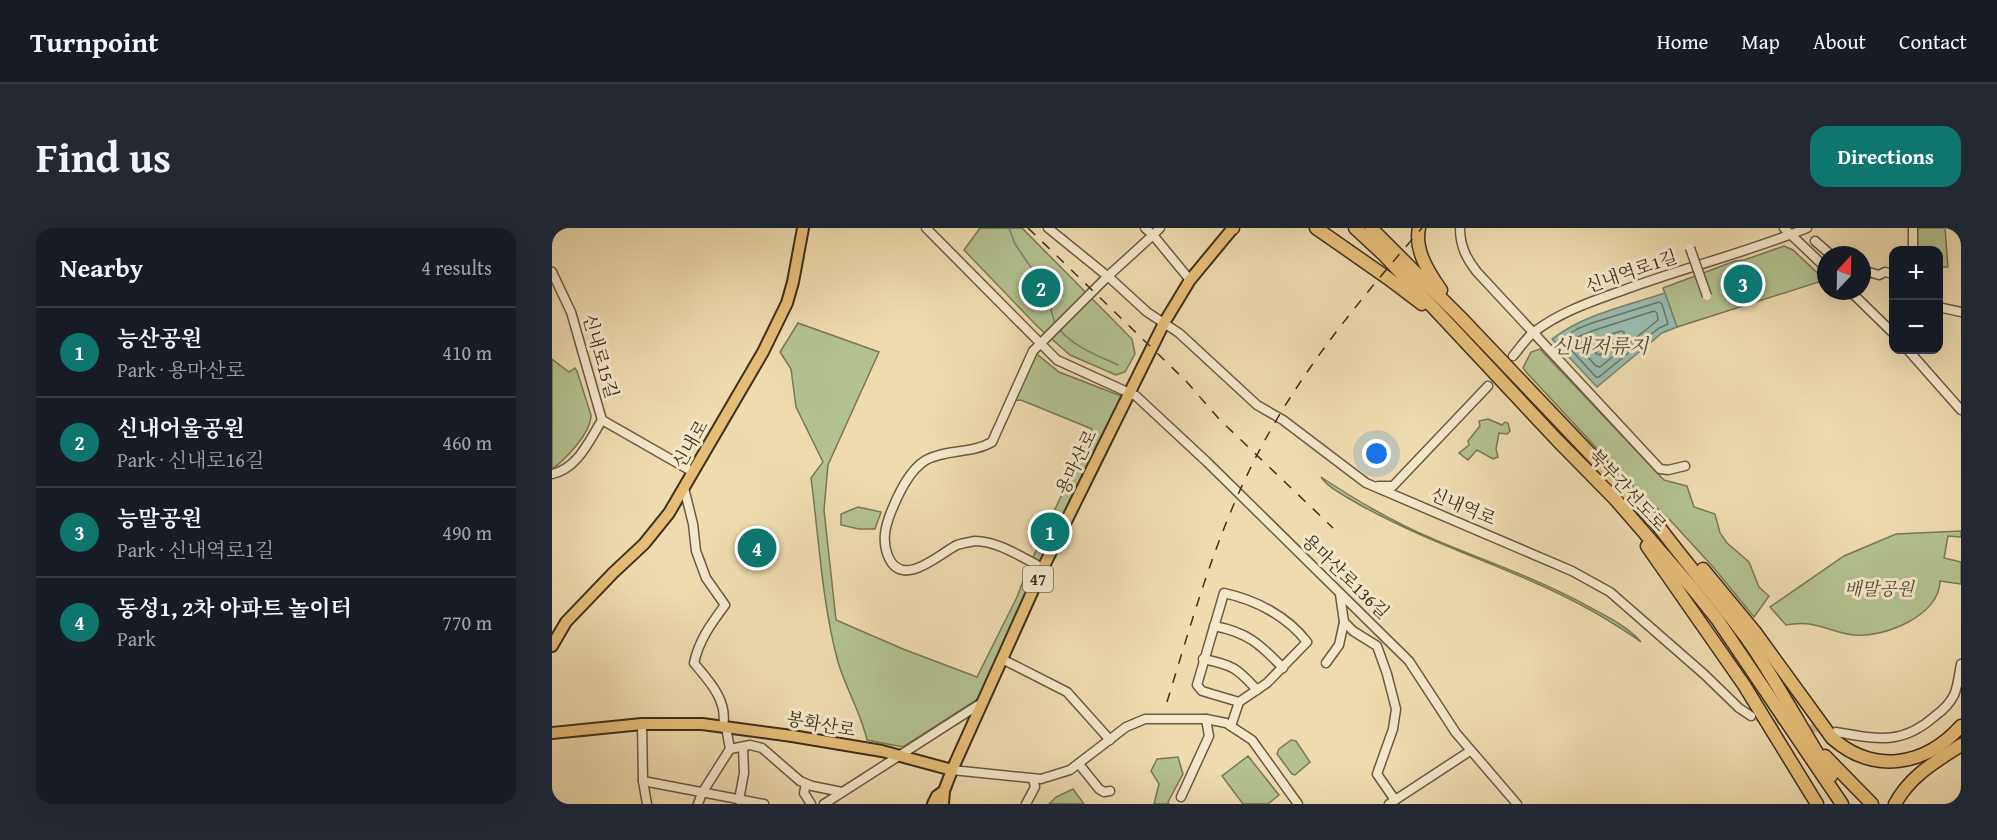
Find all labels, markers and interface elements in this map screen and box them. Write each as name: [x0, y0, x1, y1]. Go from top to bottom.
text: Turnpoint: [30, 21, 159, 62]
text: Home: [1657, 26, 1708, 57]
text: Map: [1741, 26, 1780, 57]
text: About: [1813, 26, 1866, 57]
text: Contact: [1899, 26, 1967, 57]
text: Find us: [36, 126, 171, 187]
button: Directions: [1810, 126, 1961, 187]
street label: 신내역로1길: [1581, 243, 1681, 299]
north arrow: [1817, 246, 1871, 300]
map controls: [1889, 246, 1943, 354]
button: +: [1889, 246, 1943, 300]
text: Nearby: [60, 248, 143, 287]
text: 4 results: [421, 253, 492, 282]
pin: 3: [1724, 262, 1762, 306]
pin: 2: [1022, 266, 1060, 310]
button: −: [1889, 300, 1943, 354]
street label: 신내로15길: [576, 311, 626, 401]
text: 능산공원: [117, 322, 202, 354]
water label: 신내저류지: [1552, 331, 1650, 360]
text: 1: [74, 338, 85, 367]
text: 410 m: [442, 338, 492, 367]
text: Park · 용마산로: [117, 355, 245, 384]
text: 신내어울공원: [117, 412, 245, 444]
street label: 신내로: [665, 415, 715, 473]
street label: 용마산로: [1049, 425, 1103, 499]
text: 2: [74, 428, 85, 457]
text: 460 m: [442, 428, 492, 457]
your location: [1362, 439, 1391, 468]
street label: 북부간선도로: [1583, 443, 1673, 537]
text: Park · 신내로16길: [117, 445, 264, 474]
street label: 신내역로: [1426, 480, 1500, 532]
text: 능말공원: [117, 502, 202, 534]
pin: 1: [1030, 510, 1070, 554]
text: 3: [74, 518, 85, 547]
text: 490 m: [442, 518, 492, 547]
pin: 4: [738, 526, 776, 570]
street label: 용마산로136길: [1296, 527, 1396, 625]
text: Park · 신내역로1길: [117, 535, 274, 564]
road number: 47: [1023, 566, 1053, 592]
park label: 배말공원: [1844, 575, 1915, 602]
text: 동성1, 2차 아파트 놀이터: [117, 592, 352, 624]
text: 4: [74, 608, 85, 637]
text: 770 m: [442, 608, 492, 637]
text: Park: [117, 624, 156, 653]
street label: 봉화산로: [784, 705, 858, 743]

